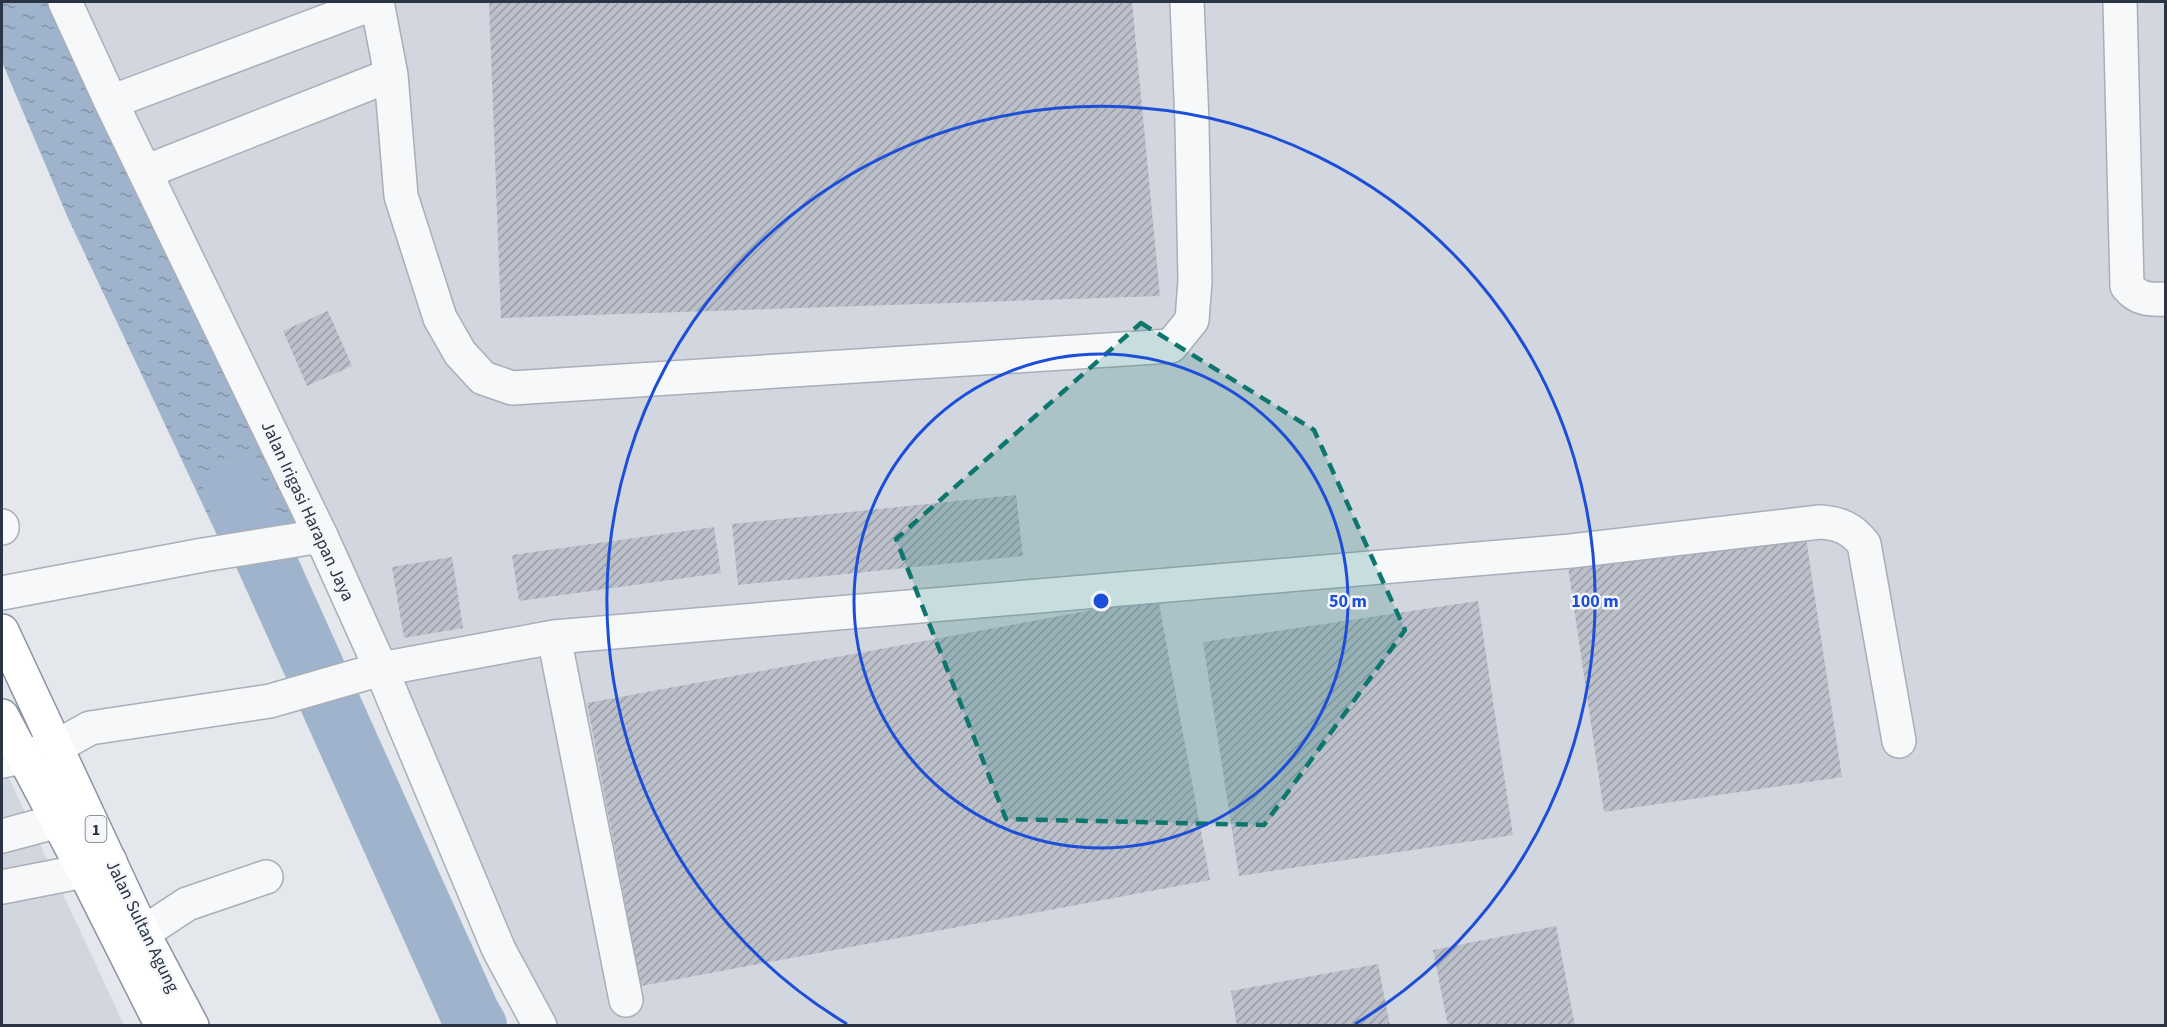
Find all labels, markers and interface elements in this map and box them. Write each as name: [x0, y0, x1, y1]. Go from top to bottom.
street label: Jalan Irigasi Harapan Jaya: [255, 417, 360, 605]
text: 50 m: [1329, 589, 1367, 614]
text: 100 m: [1571, 589, 1619, 614]
centre of rings: [1091, 591, 1111, 611]
road number: 1: [86, 816, 106, 842]
street label: Jalan Sultan Agung: [100, 856, 185, 997]

